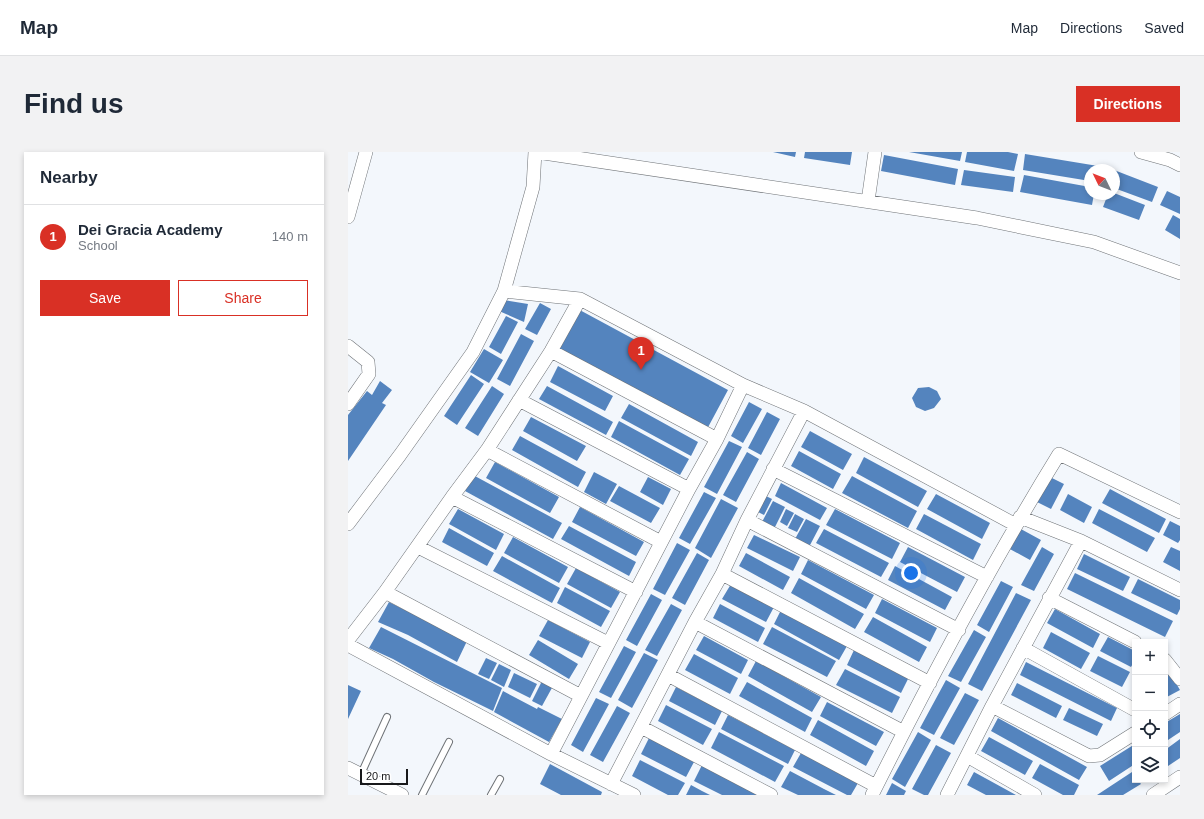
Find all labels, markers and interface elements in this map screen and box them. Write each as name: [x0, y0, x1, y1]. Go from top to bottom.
text: Map: [20, 17, 58, 38]
text: Map: [1011, 20, 1038, 36]
text: Directions: [1060, 20, 1122, 36]
text: Saved: [1144, 20, 1184, 36]
button: Directions: [1076, 86, 1180, 122]
text: Find us: [24, 88, 124, 119]
north arrow: [1084, 164, 1120, 200]
text: Nearby: [40, 168, 98, 187]
text: Dei Gracia Academy: [78, 221, 223, 238]
text: 1: [49, 229, 57, 244]
text: 140 m: [272, 229, 308, 244]
text: School: [78, 238, 118, 253]
button: Save: [40, 280, 170, 316]
button: Share: [178, 280, 308, 316]
pin: 1: [628, 337, 654, 370]
your location: [901, 563, 921, 583]
map controls: [1132, 639, 1168, 783]
button: +: [1132, 639, 1168, 675]
button: −: [1132, 675, 1168, 711]
button: locate: [1132, 711, 1168, 747]
button: layers: [1132, 747, 1168, 783]
scale bar: [360, 767, 408, 786]
text: 20 m: [366, 770, 390, 782]

